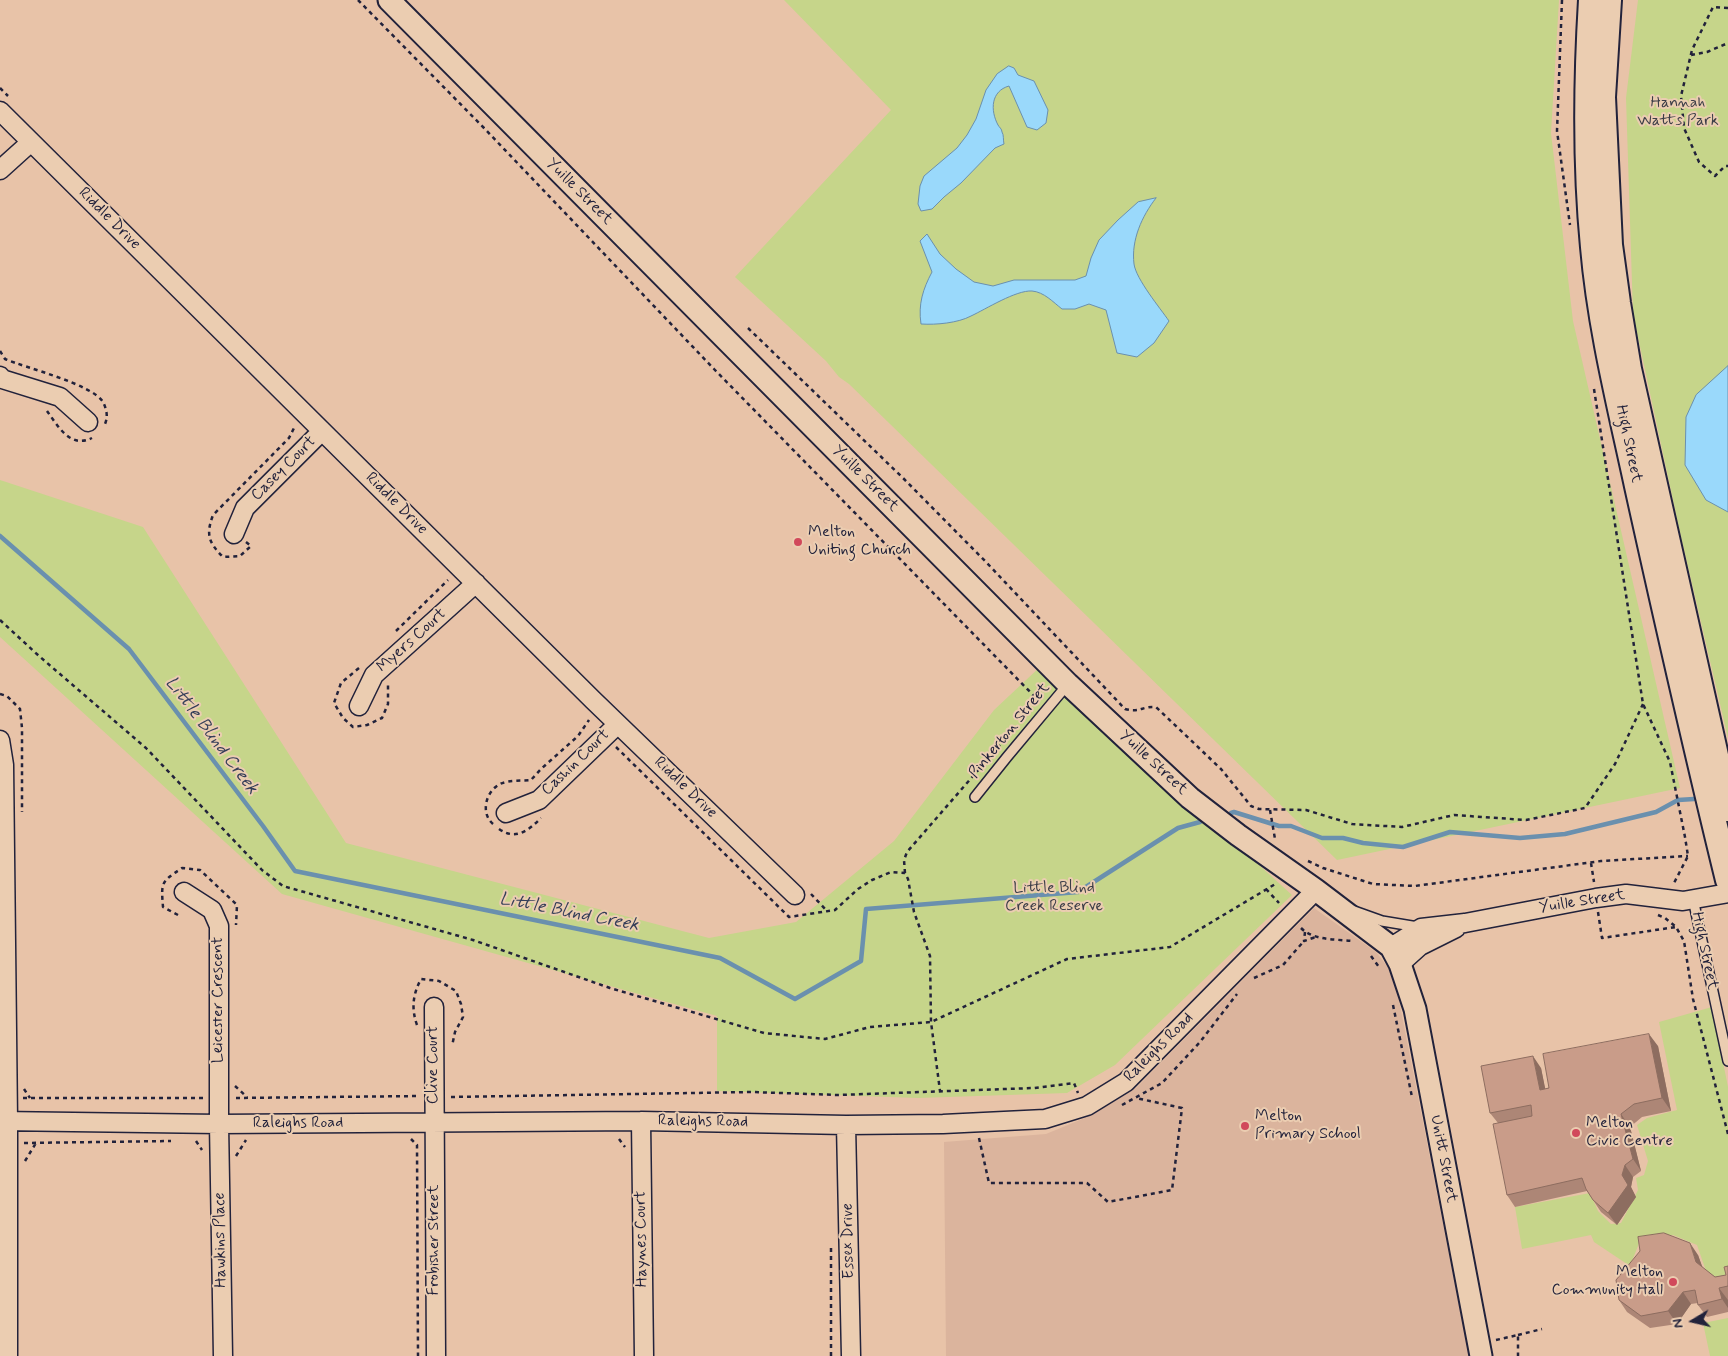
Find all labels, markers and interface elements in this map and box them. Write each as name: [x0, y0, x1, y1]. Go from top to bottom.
park label: Hannah Watts Park: [1637, 94, 1719, 132]
street label: Yuille Street: [542, 155, 616, 229]
street label: Riddle Drive: [74, 184, 144, 254]
street label: High Street: [1610, 403, 1646, 485]
street label: Casey Court: [247, 432, 321, 506]
street label: Yuille Street: [828, 442, 902, 516]
street label: Riddle Drive: [361, 469, 431, 539]
place label: Melton Uniting Church: [808, 523, 911, 561]
marker: Melton Uniting Church: [792, 536, 804, 548]
street label: Myers Court: [373, 605, 451, 677]
water label: Little Blind Creek: [160, 673, 262, 799]
street label: Pinkerton Street: [966, 679, 1054, 783]
street label: Cashin Court: [538, 726, 614, 800]
street label: Yuille Street: [1115, 726, 1191, 800]
street label: Riddle Drive: [649, 753, 721, 823]
park label: Little Blind Creek Reserve: [1005, 879, 1103, 917]
street label: Yuille Street: [1538, 886, 1626, 918]
water label: Little Blind Creek: [497, 889, 641, 937]
street label: High Street: [1686, 910, 1722, 992]
street label: Leicester Crescent: [209, 937, 229, 1063]
street label: Raleighs Road: [1120, 1009, 1198, 1087]
street label: Clive Court: [424, 1026, 444, 1104]
place label: Melton Primary School: [1255, 1107, 1361, 1145]
street label: Raleighs Road: [658, 1112, 748, 1132]
street label: Raleighs Road: [253, 1114, 343, 1134]
street label: Unitt Street: [1425, 1114, 1461, 1204]
place label: Melton Civic Centre: [1586, 1114, 1673, 1152]
marker: Melton Primary School: [1239, 1120, 1251, 1132]
marker: Melton Civic Centre: [1570, 1127, 1582, 1139]
street label: Frobisher Street: [425, 1185, 445, 1295]
street label: Haynes Court: [632, 1191, 652, 1287]
street label: Hawkins Place: [211, 1192, 231, 1288]
street label: Essex Drive: [839, 1203, 859, 1279]
place label: Melton Community Hall: [1551, 1263, 1663, 1301]
marker: Melton Community Hall: [1667, 1276, 1679, 1288]
north arrow: [1668, 1296, 1718, 1346]
text: N: [1669, 1317, 1688, 1329]

